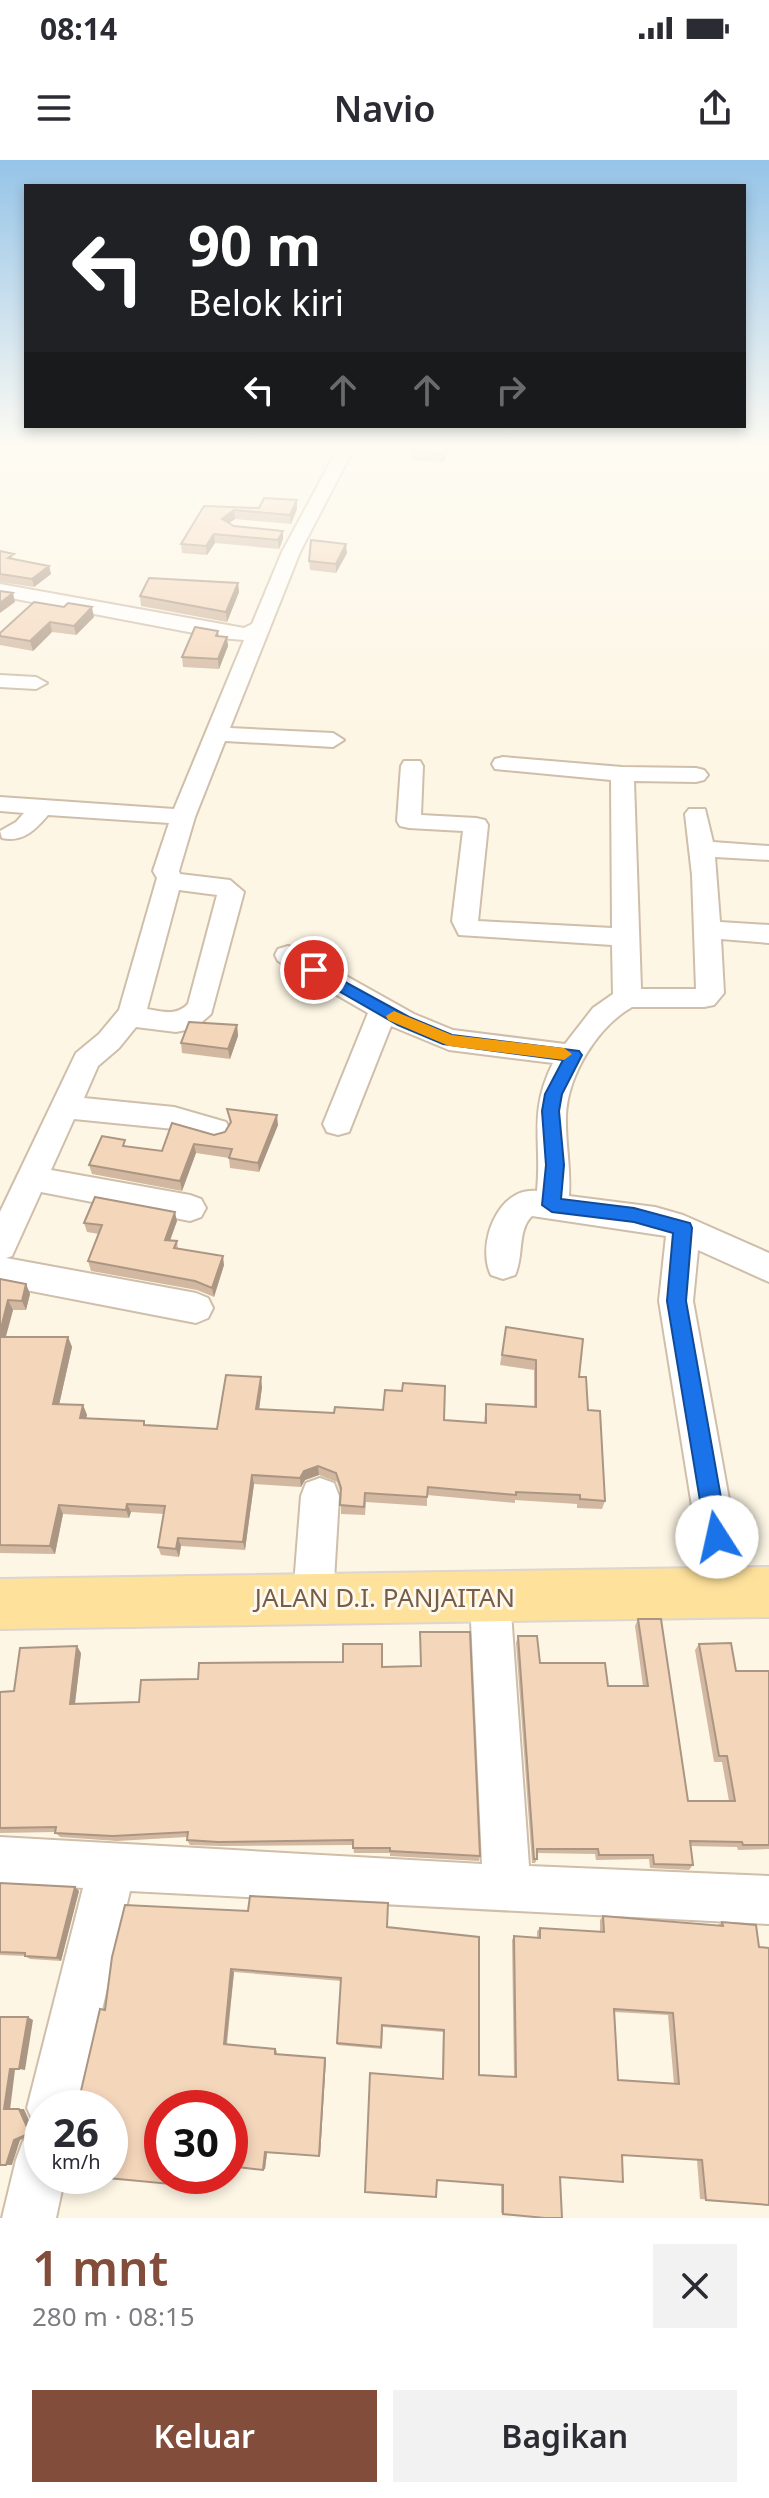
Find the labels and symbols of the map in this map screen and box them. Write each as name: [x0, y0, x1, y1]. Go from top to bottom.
pin: [280, 936, 348, 1004]
position arrow: [675, 1495, 759, 1579]
street label: JALAN D.I. PANJAITAN: [252, 1579, 515, 1615]
speed limit sign: 30: [144, 2090, 248, 2194]

